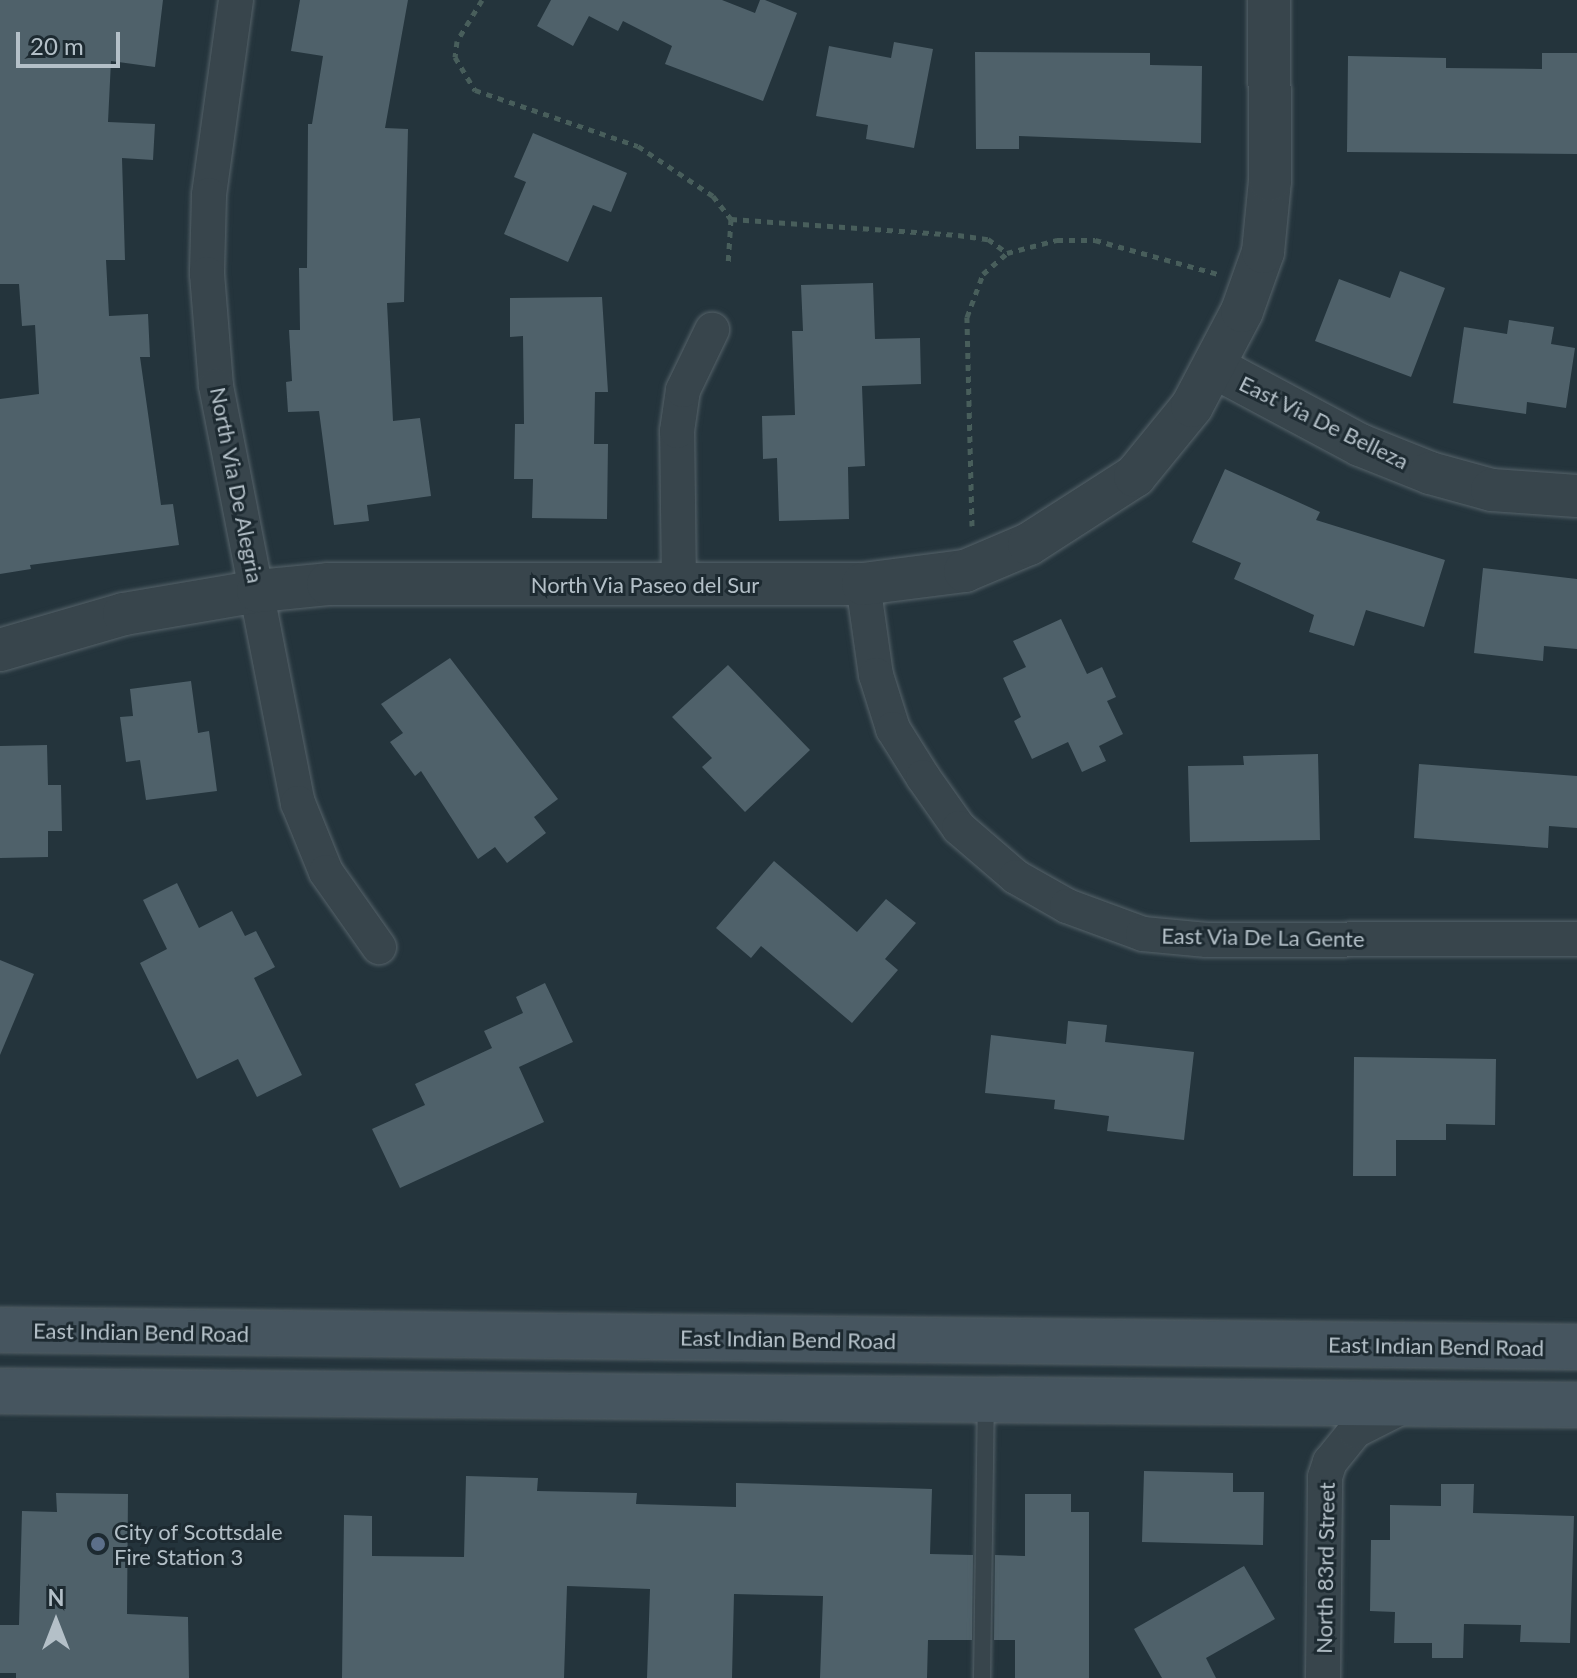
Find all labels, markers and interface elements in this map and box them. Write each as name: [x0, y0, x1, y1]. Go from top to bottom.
scale bar: [20, 16, 124, 66]
text: 20 m: [30, 31, 84, 60]
street label: East Via De Belleza: [1235, 369, 1413, 475]
street label: North Via De Alegria: [205, 384, 269, 586]
street label: North Via Paseo del Sur: [530, 572, 760, 598]
street label: East Via De La Gente: [1161, 922, 1365, 952]
street label: East Indian Bend Road: [33, 1317, 249, 1347]
street label: East Indian Bend Road: [680, 1324, 896, 1354]
street label: East Indian Bend Road: [1328, 1331, 1544, 1361]
street label: North 83rd Street: [1310, 1482, 1340, 1654]
place label: City of Scottsdale Fire Station 3: [114, 1518, 283, 1570]
marker: City of Scottsdale Fire Station 3: [89, 1535, 107, 1553]
north arrow: [16, 1582, 96, 1662]
text: N: [48, 1584, 64, 1611]

